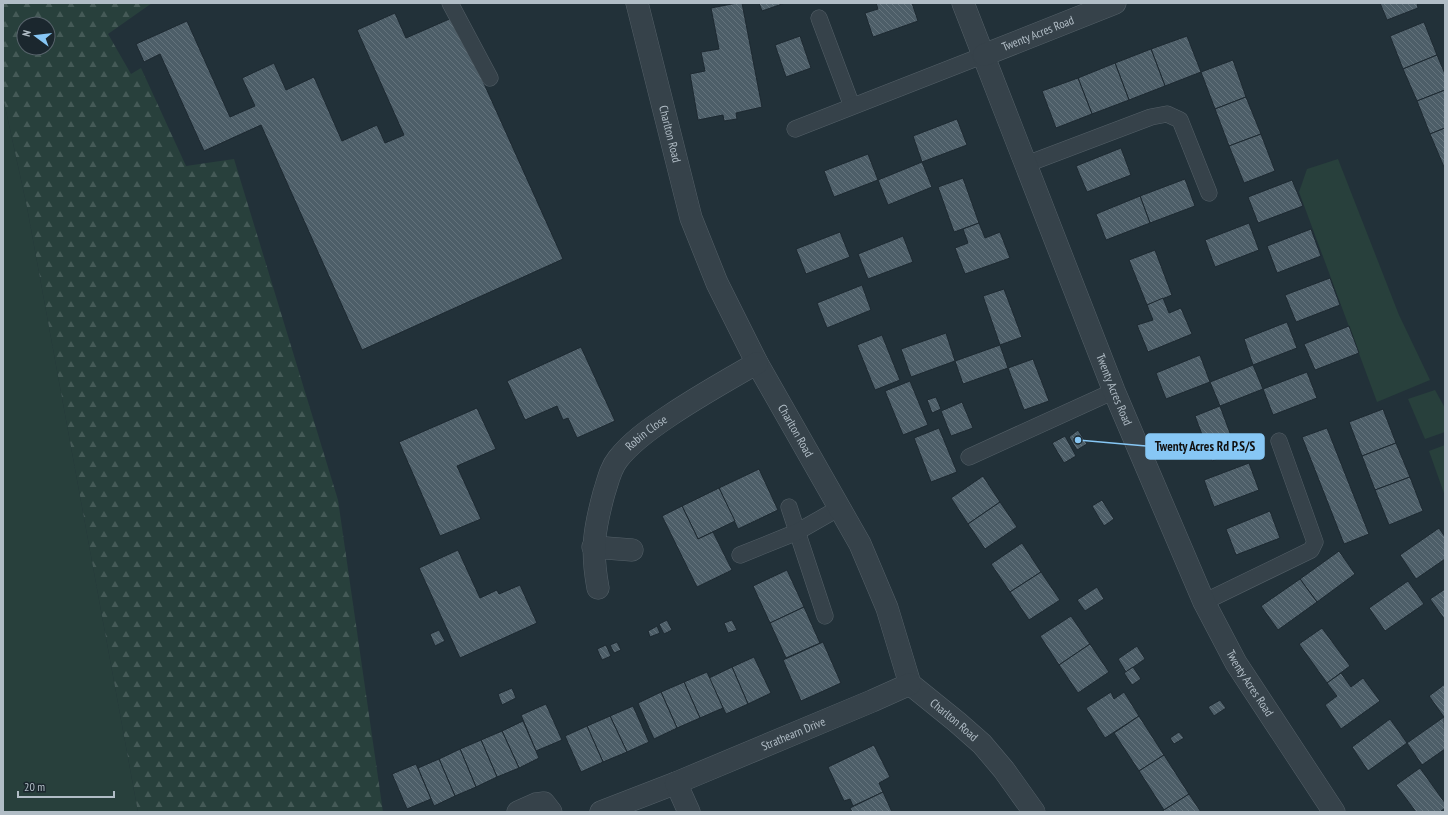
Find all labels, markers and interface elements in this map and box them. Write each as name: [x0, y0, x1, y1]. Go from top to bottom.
street label: Twenty Acres Road: [1000, 12, 1076, 54]
north arrow: [16, 16, 56, 56]
text: N: [19, 29, 34, 38]
street label: Charlton Road: [656, 104, 685, 164]
street label: Twenty Acres Road: [1093, 351, 1136, 428]
street label: Charlton Road: [775, 401, 817, 460]
street label: Robin Close: [622, 411, 670, 453]
callout: Twenty Acres Rd P.S/S: [1146, 434, 1264, 459]
text: Twenty Acres Rd P.S/S: [1155, 438, 1255, 455]
street label: Twenty Acres Road: [1223, 647, 1277, 719]
street label: Charlton Road: [927, 695, 981, 744]
street label: Strathearn Drive: [759, 713, 827, 753]
scale bar: [18, 773, 114, 799]
text: 20 m: [24, 779, 45, 794]

